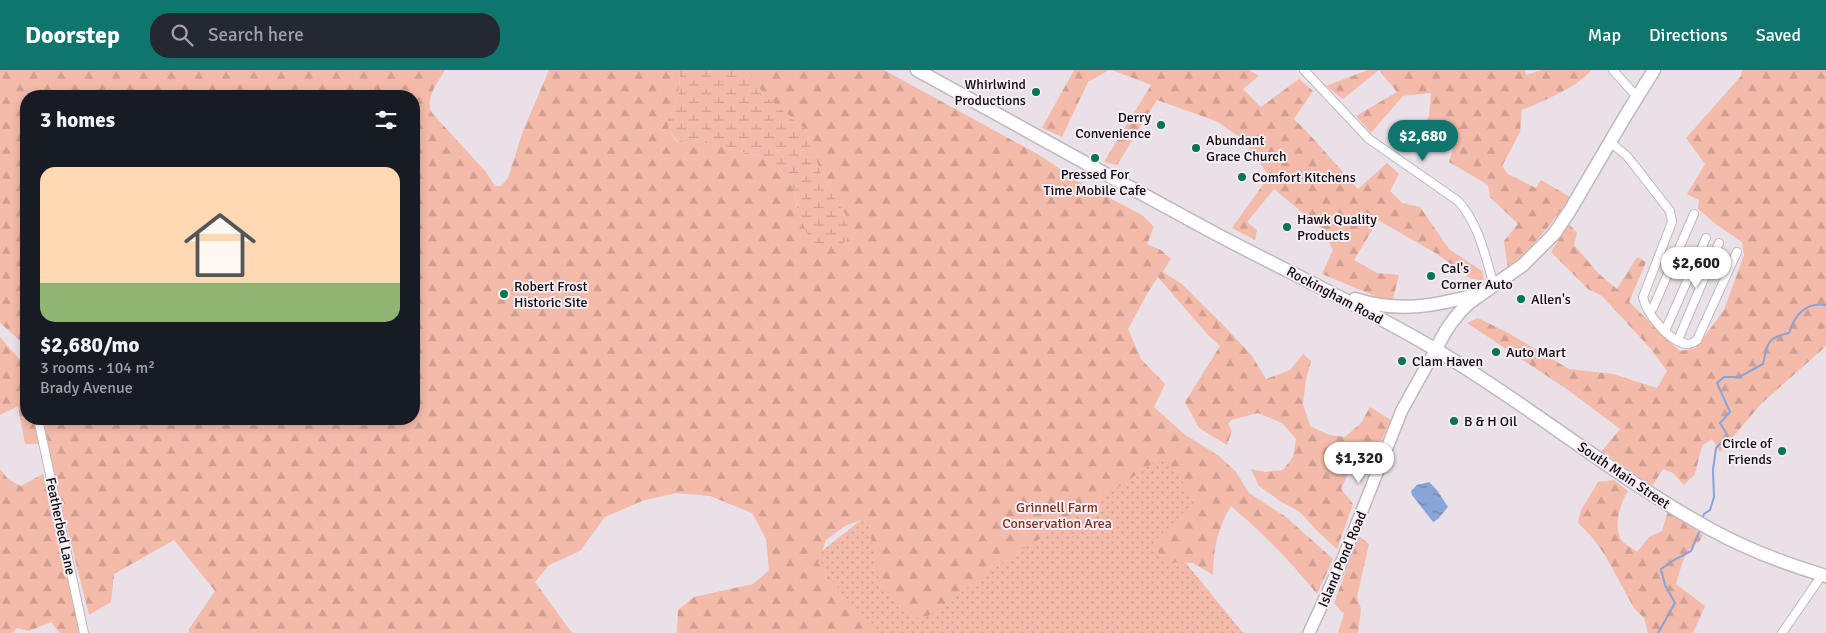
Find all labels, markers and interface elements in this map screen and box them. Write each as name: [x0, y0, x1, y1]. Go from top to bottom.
search box: [150, 13, 500, 58]
text: Doorstep: [25, 20, 120, 50]
icon: search: [168, 21, 196, 49]
text: Search here: [208, 23, 304, 47]
text: Map: [1588, 24, 1621, 46]
text: Directions: [1649, 24, 1728, 46]
text: Saved: [1756, 24, 1801, 46]
place label: Whirlwind Productions: [955, 76, 1026, 109]
marker: Whirlwind Productions: [1030, 86, 1042, 98]
icon: filters: [372, 106, 400, 134]
text: 3 homes: [40, 107, 115, 133]
place label: Derry Convenience: [1075, 109, 1151, 142]
marker: Derry Convenience: [1155, 119, 1167, 131]
pin: $2,680: [1382, 119, 1464, 162]
text: $2,680: [1399, 126, 1447, 146]
place label: Abundant Grace Church: [1206, 132, 1287, 165]
marker: Abundant Grace Church: [1190, 142, 1202, 154]
marker: Pressed For Time Mobile Cafe: [1089, 152, 1101, 164]
place label: Pressed For Time Mobile Cafe: [1044, 166, 1146, 199]
place label: Comfort Kitchens: [1252, 169, 1356, 186]
marker: Comfort Kitchens: [1236, 171, 1248, 183]
icon: home: [175, 200, 265, 290]
place label: Hawk Quality Products: [1297, 211, 1377, 244]
marker: Hawk Quality Products: [1281, 221, 1293, 233]
pin: $2,600: [1655, 246, 1737, 289]
text: $2,600: [1672, 253, 1720, 273]
place label: Cal's Corner Auto: [1441, 260, 1513, 293]
street label: Rockingham Road: [1284, 263, 1386, 328]
marker: Cal's Corner Auto: [1425, 270, 1437, 282]
place label: Robert Frost Historic Site: [514, 278, 588, 311]
marker: Robert Frost Historic Site: [498, 288, 510, 300]
place label: Allen's: [1531, 291, 1571, 308]
marker: Allen's: [1515, 293, 1527, 305]
text: $2,680/mo: [40, 332, 139, 358]
place label: Auto Mart: [1506, 344, 1566, 361]
marker: Auto Mart: [1490, 346, 1502, 358]
place label: Clam Haven: [1412, 353, 1483, 370]
marker: Clam Haven: [1396, 355, 1408, 367]
text: 3 rooms · 104 m²: [40, 358, 155, 378]
text: Brady Avenue: [40, 378, 133, 398]
place label: B & H Oil: [1464, 413, 1517, 430]
marker: B & H Oil: [1448, 415, 1460, 427]
place label: Circle of Friends: [1722, 435, 1773, 468]
street label: South Main Street: [1574, 438, 1673, 513]
pin: $1,320: [1318, 442, 1400, 484]
marker: Circle of Friends: [1776, 445, 1788, 457]
text: $1,320: [1335, 448, 1383, 468]
street label: Featherbed Lane: [42, 476, 79, 576]
park label: Grinnell Farm Conservation Area: [1002, 499, 1112, 532]
street label: Island Pond Road: [1315, 509, 1370, 610]

